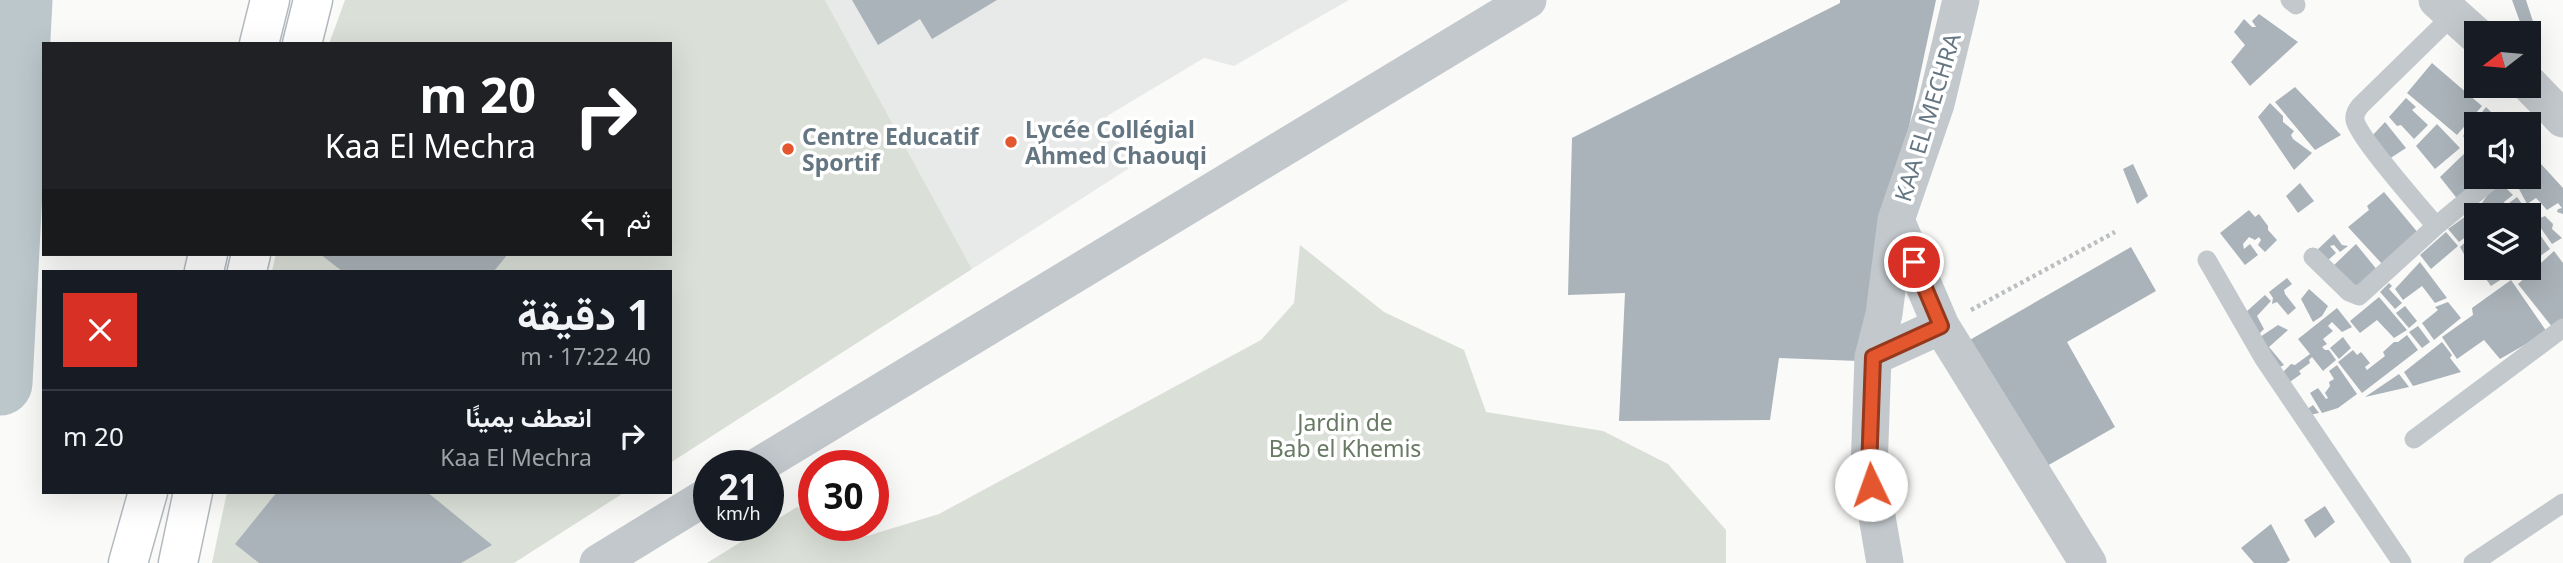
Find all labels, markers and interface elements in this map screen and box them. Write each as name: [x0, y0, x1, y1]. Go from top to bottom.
north arrow: [2464, 21, 2541, 98]
map controls: [2464, 21, 2541, 280]
street label: KAA EL MECHRA: [1886, 29, 1968, 205]
text: 20 m: [419, 61, 536, 127]
icon: right: [560, 70, 651, 161]
button: sound: [2464, 112, 2541, 189]
place label: Lycée Collégial Ahmed Chaouqi: [1025, 113, 1207, 171]
place label: Centre Educatif Sportif: [802, 120, 980, 178]
text: Kaa El Mechra: [325, 124, 536, 167]
marker: Lycée Collégial Ahmed Chaouqi: [1003, 134, 1019, 150]
marker: Centre Educatif Sportif: [780, 141, 796, 157]
text: ثم: [627, 201, 651, 237]
icon: left: [575, 203, 613, 241]
button: layers: [2464, 203, 2541, 280]
pin: [1884, 232, 1944, 292]
icon: arrive: [1895, 243, 1933, 281]
text: 1 دقيقة: [517, 285, 651, 342]
button: close: [63, 293, 137, 367]
text: 40 m · 17:22: [520, 340, 651, 372]
text: انعطف يمينًا: [465, 399, 592, 435]
park label: Jardin de Bab el Khemis: [1269, 406, 1421, 464]
icon: right: [613, 417, 651, 455]
text: 20 m: [63, 418, 124, 454]
text: Kaa El Mechra: [440, 441, 592, 473]
position arrow: [1834, 448, 1908, 522]
speed limit sign: 30: [798, 450, 889, 541]
text: 21: [718, 463, 759, 510]
text: km/h: [716, 501, 761, 525]

